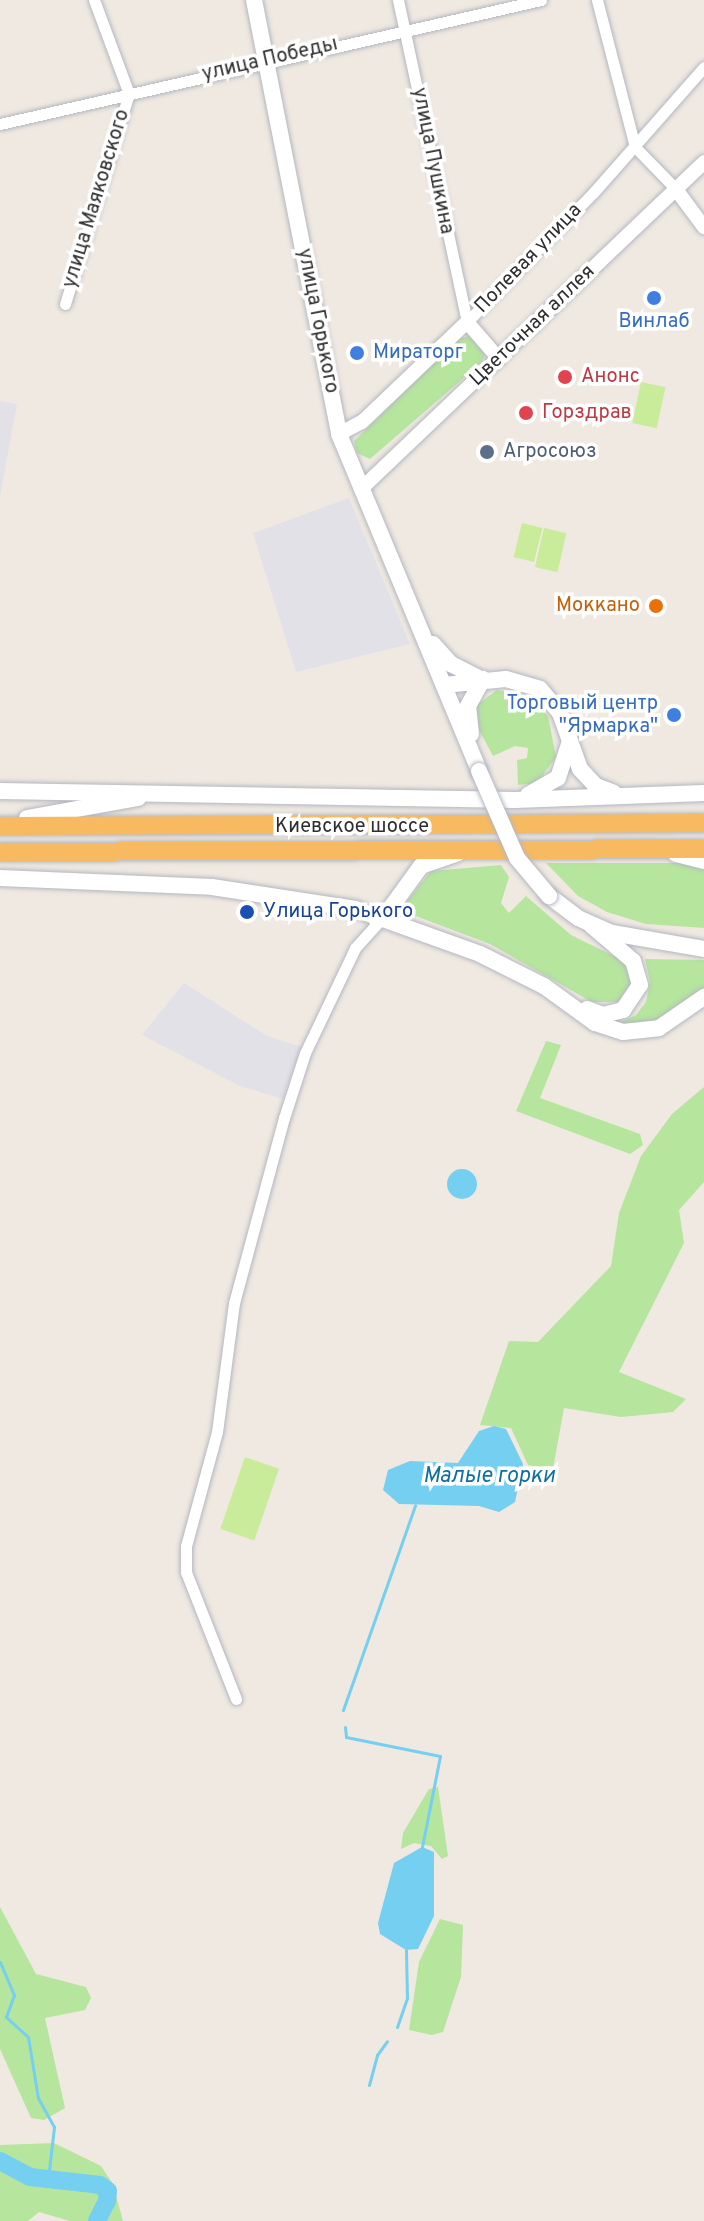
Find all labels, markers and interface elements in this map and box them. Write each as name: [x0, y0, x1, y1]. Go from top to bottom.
street label: улица Победы: [200, 33, 340, 87]
street label: улица Пушкина: [406, 86, 458, 236]
street label: улица Маяковского: [58, 107, 136, 291]
street label: Полевая улица: [470, 199, 588, 319]
street label: улица Горького: [291, 246, 343, 396]
street label: Цветочная аллея: [465, 260, 601, 392]
marker: Винлаб: [645, 289, 663, 307]
place label: Винлаб: [618, 310, 690, 334]
place label: Мираторг: [373, 341, 463, 365]
marker: Мираторг: [348, 344, 366, 362]
place label: Анонс: [581, 365, 640, 389]
marker: Анонс: [556, 368, 574, 386]
place label: Горздрав: [542, 401, 632, 425]
marker: Горздрав: [517, 404, 535, 422]
place label: Агросоюз: [503, 440, 597, 464]
marker: Агросоюз: [478, 443, 496, 461]
place label: Моккано: [556, 594, 640, 618]
marker: Моккано: [647, 597, 665, 615]
place label: Торговый центр "Ярмарка": [507, 692, 658, 739]
marker: Торговый центр "Ярмарка": [665, 706, 683, 724]
street label: Киевское шоссе: [275, 815, 429, 839]
place label: Улица Горького: [263, 900, 413, 924]
marker: Улица Горького: [238, 903, 256, 921]
water label: Малые горки: [423, 1464, 555, 1490]

